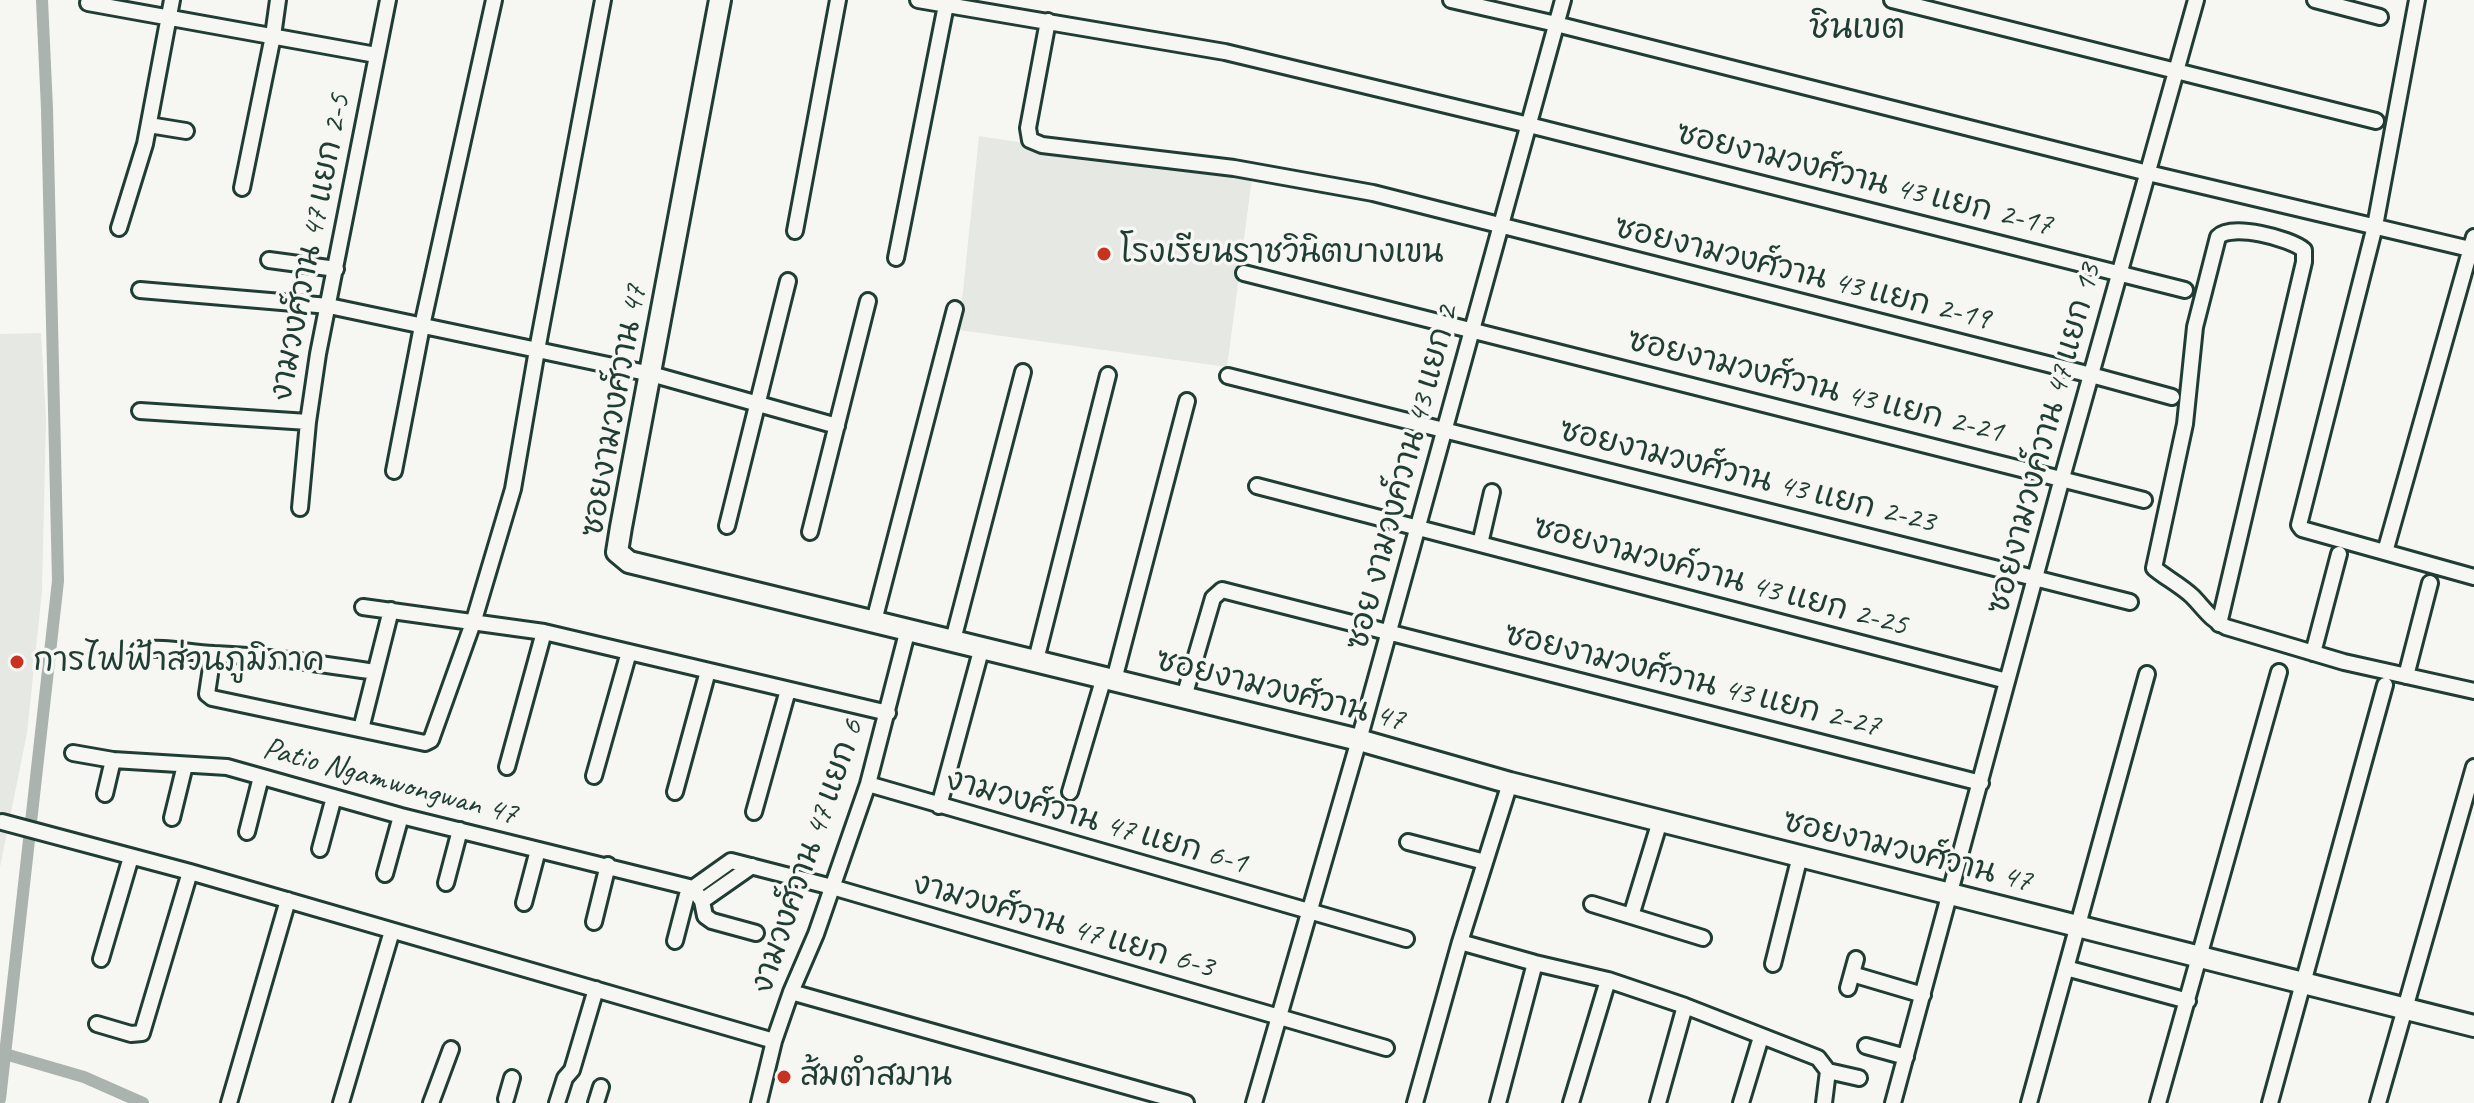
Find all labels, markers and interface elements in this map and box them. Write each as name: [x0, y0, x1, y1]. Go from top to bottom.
district label: ชินเขต: [1809, 9, 1905, 49]
street label: งามวงศ์วาน 47 แยก 2-5: [262, 91, 360, 405]
street label: ซอยงามวงศ์วาน 43 แยก 2-17: [1672, 115, 2056, 245]
street label: ซอยงามวงศ์วาน 43 แยก 2-19: [1610, 209, 1994, 339]
place label: โรงเรียนราชวินิตบางเขน: [1120, 235, 1444, 273]
marker: โรงเรียนราชวินิตบางเขน: [1095, 245, 1113, 263]
street label: ซอยงามวงค์วาน 47 แยก 13: [1980, 260, 2110, 618]
street label: ซอยงามวงศ์วาน 47: [574, 282, 656, 540]
street label: ซอย งามวงค์วาน 43 แยก 2: [1339, 302, 1467, 654]
street label: ซอยงามวงศ์วาน 43 แยก 2-21: [1623, 322, 2007, 452]
street label: ซอยงามวงศ์วาน 43 แยก 2-23: [1555, 412, 1939, 542]
street label: ซอยงามวงค์วาน 43 แยก 2-25: [1529, 509, 1911, 645]
street label: ซอยงามวงศ์วาน 43 แยก 2-27: [1500, 616, 1884, 746]
street label: ซอยงามวงศ์วาน 47: [1152, 642, 1408, 740]
place label: การไฟฟ้าส่วนภูมิภาค: [33, 643, 324, 681]
marker: การไฟฟ้าส่วนภูมิภาค: [8, 653, 26, 671]
street label: งามวงศ์วาน 47 แยก 6: [743, 715, 873, 999]
street label: Patio Ngamwongwan 47: [259, 730, 521, 834]
street label: งามวงศ์วาน 47 แยก 6-1: [941, 761, 1251, 883]
street label: ซอยงามวงศ์วาน 47: [1779, 803, 2035, 901]
street label: งามวงศ์วาน 47 แยก 6-3: [908, 865, 1218, 987]
place label: ส้มตำสมาน: [800, 1058, 952, 1096]
marker: ส้มตำสมาน: [775, 1068, 793, 1086]

